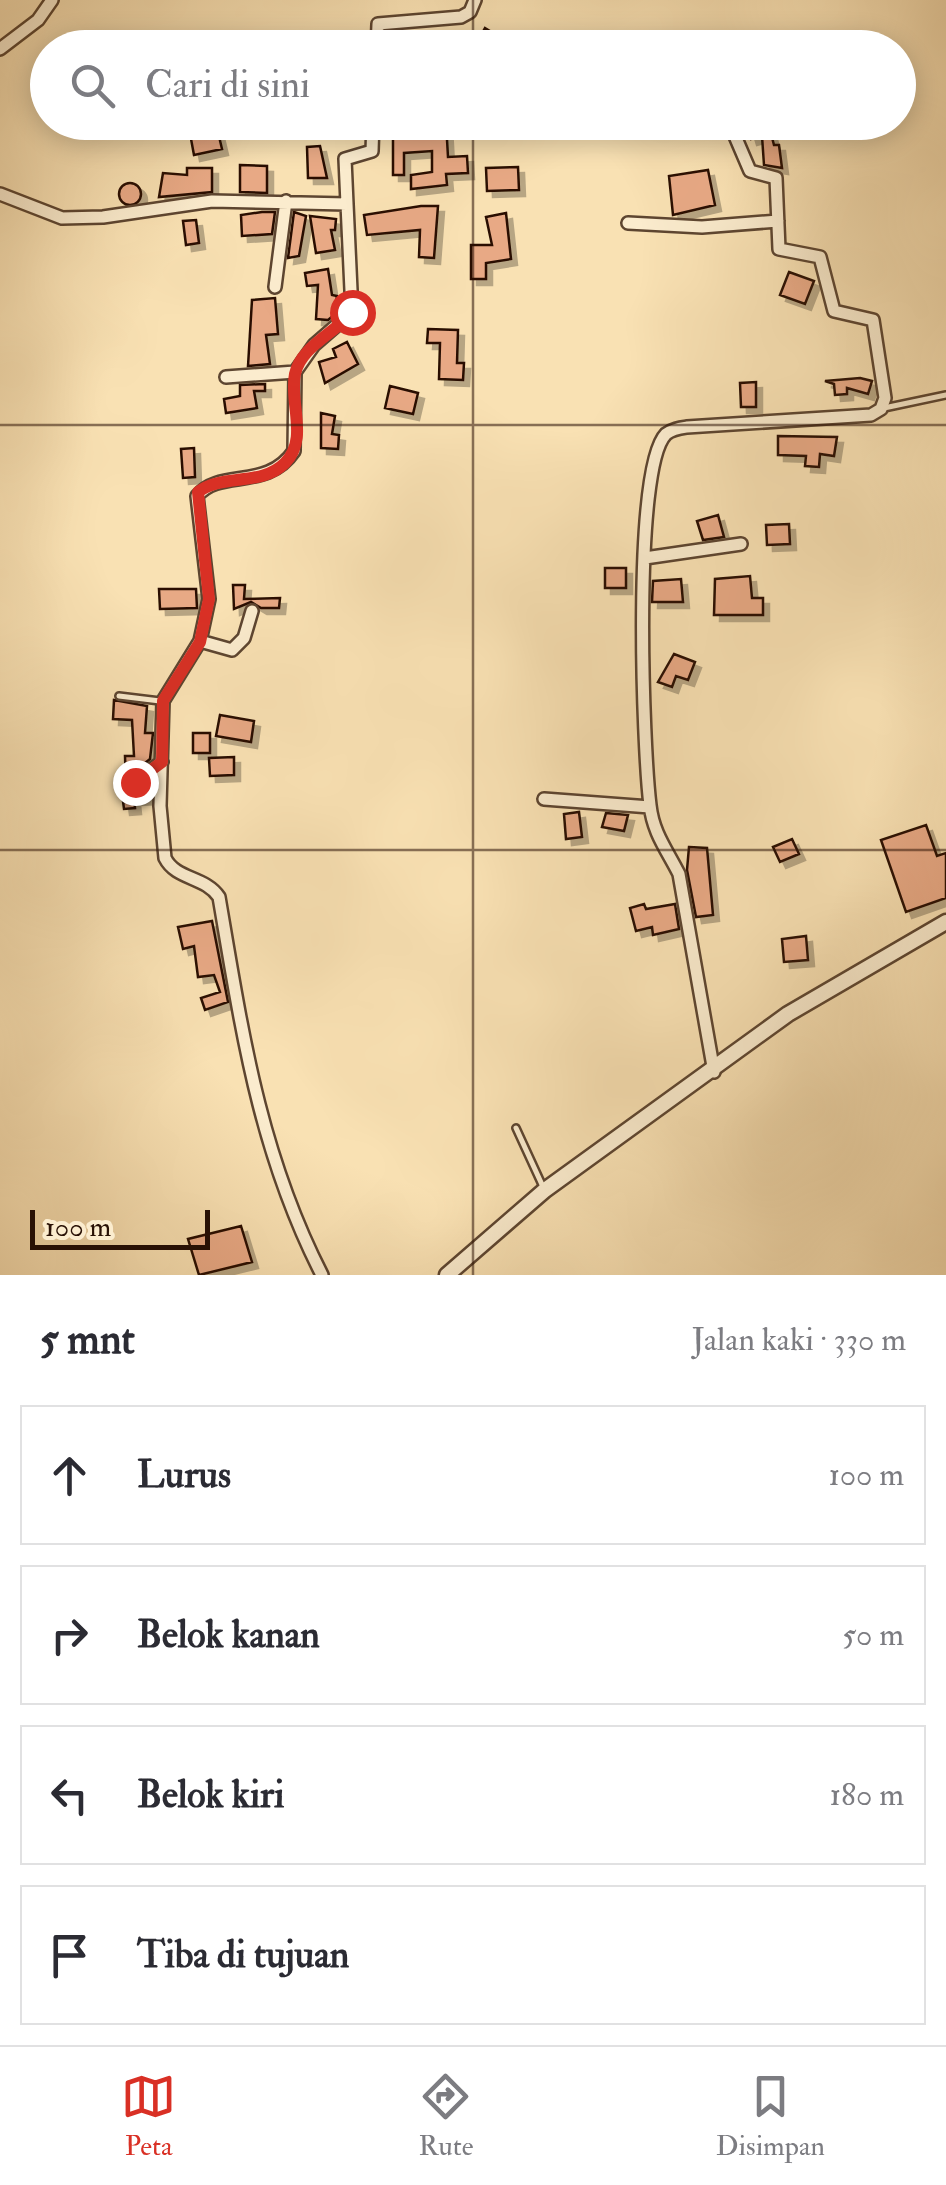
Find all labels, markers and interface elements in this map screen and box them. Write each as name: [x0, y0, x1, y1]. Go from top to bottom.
search box: [30, 30, 916, 140]
icon: search: [65, 58, 120, 113]
text: Cari di sini: [145, 61, 310, 109]
route start: [330, 290, 376, 336]
route end: [113, 760, 159, 806]
scale bar: [30, 1205, 210, 1250]
text: 100 m: [45, 1210, 111, 1245]
text: 5 mnt: [40, 1314, 135, 1366]
text: Jalan kaki · 330 m: [692, 1320, 906, 1360]
icon: ahead: [42, 1448, 97, 1503]
text: Lurus: [137, 1451, 231, 1499]
text: 100 m: [828, 1455, 904, 1495]
icon: right: [42, 1608, 97, 1663]
text: Belok kanan: [137, 1611, 320, 1659]
text: 50 m: [842, 1615, 904, 1655]
icon: left: [42, 1768, 97, 1823]
text: Belok kiri: [137, 1771, 284, 1819]
text: 180 m: [830, 1775, 904, 1815]
icon: arrive: [42, 1928, 97, 1983]
text: Tiba di tujuan: [137, 1931, 349, 1979]
tab: Peta: [121, 2069, 176, 2164]
tab: Rute: [418, 2069, 473, 2164]
tab: Disimpan: [716, 2069, 825, 2164]

